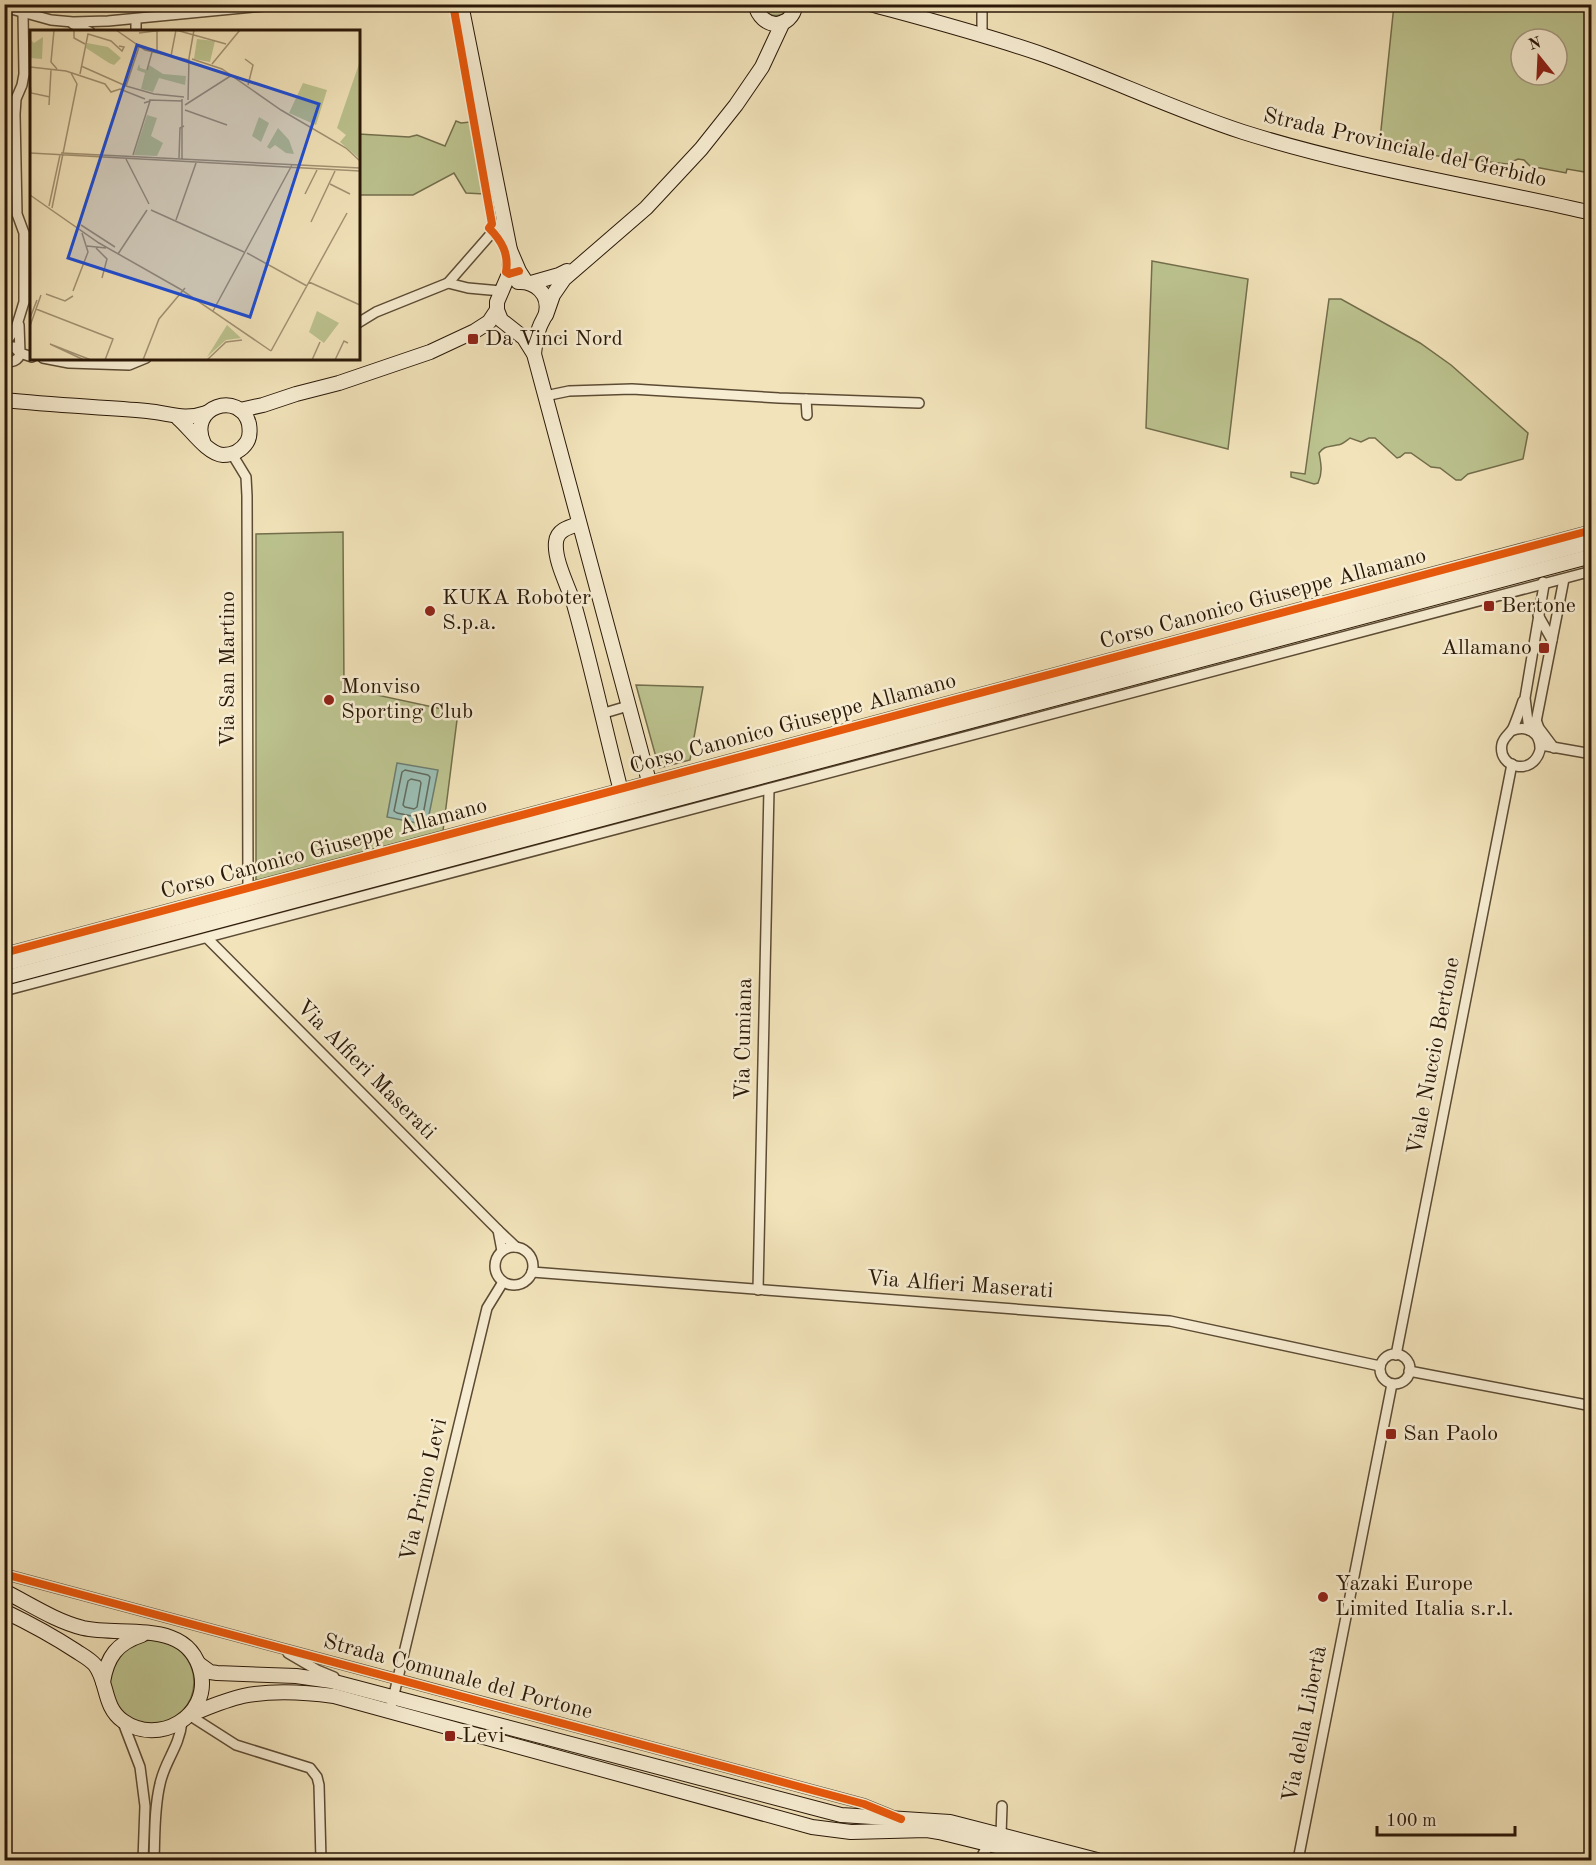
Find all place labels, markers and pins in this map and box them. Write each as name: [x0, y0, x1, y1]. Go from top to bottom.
place label: Da Vinci Nord: [485, 328, 623, 350]
marker: Da Vinci Nord: [466, 332, 480, 346]
place label: KUKA Roboter S.p.a.: [442, 587, 591, 634]
place label: Bertone: [1501, 595, 1576, 617]
marker: Bertone: [1482, 599, 1496, 613]
marker: KUKA Roboter S.p.a.: [423, 604, 437, 618]
place label: Allamano: [1441, 637, 1532, 659]
marker: Allamano: [1537, 641, 1551, 655]
place label: Monviso Sporting Club: [341, 676, 473, 723]
marker: Monviso Sporting Club: [322, 693, 336, 707]
place label: San Paolo: [1403, 1423, 1498, 1445]
marker: San Paolo: [1384, 1427, 1398, 1441]
place label: Yazaki Europe Limited Italia s.r.l.: [1335, 1573, 1514, 1620]
marker: Yazaki Europe Limited Italia s.r.l.: [1316, 1590, 1330, 1604]
place label: Levi: [462, 1725, 505, 1747]
marker: Levi: [443, 1729, 457, 1743]

